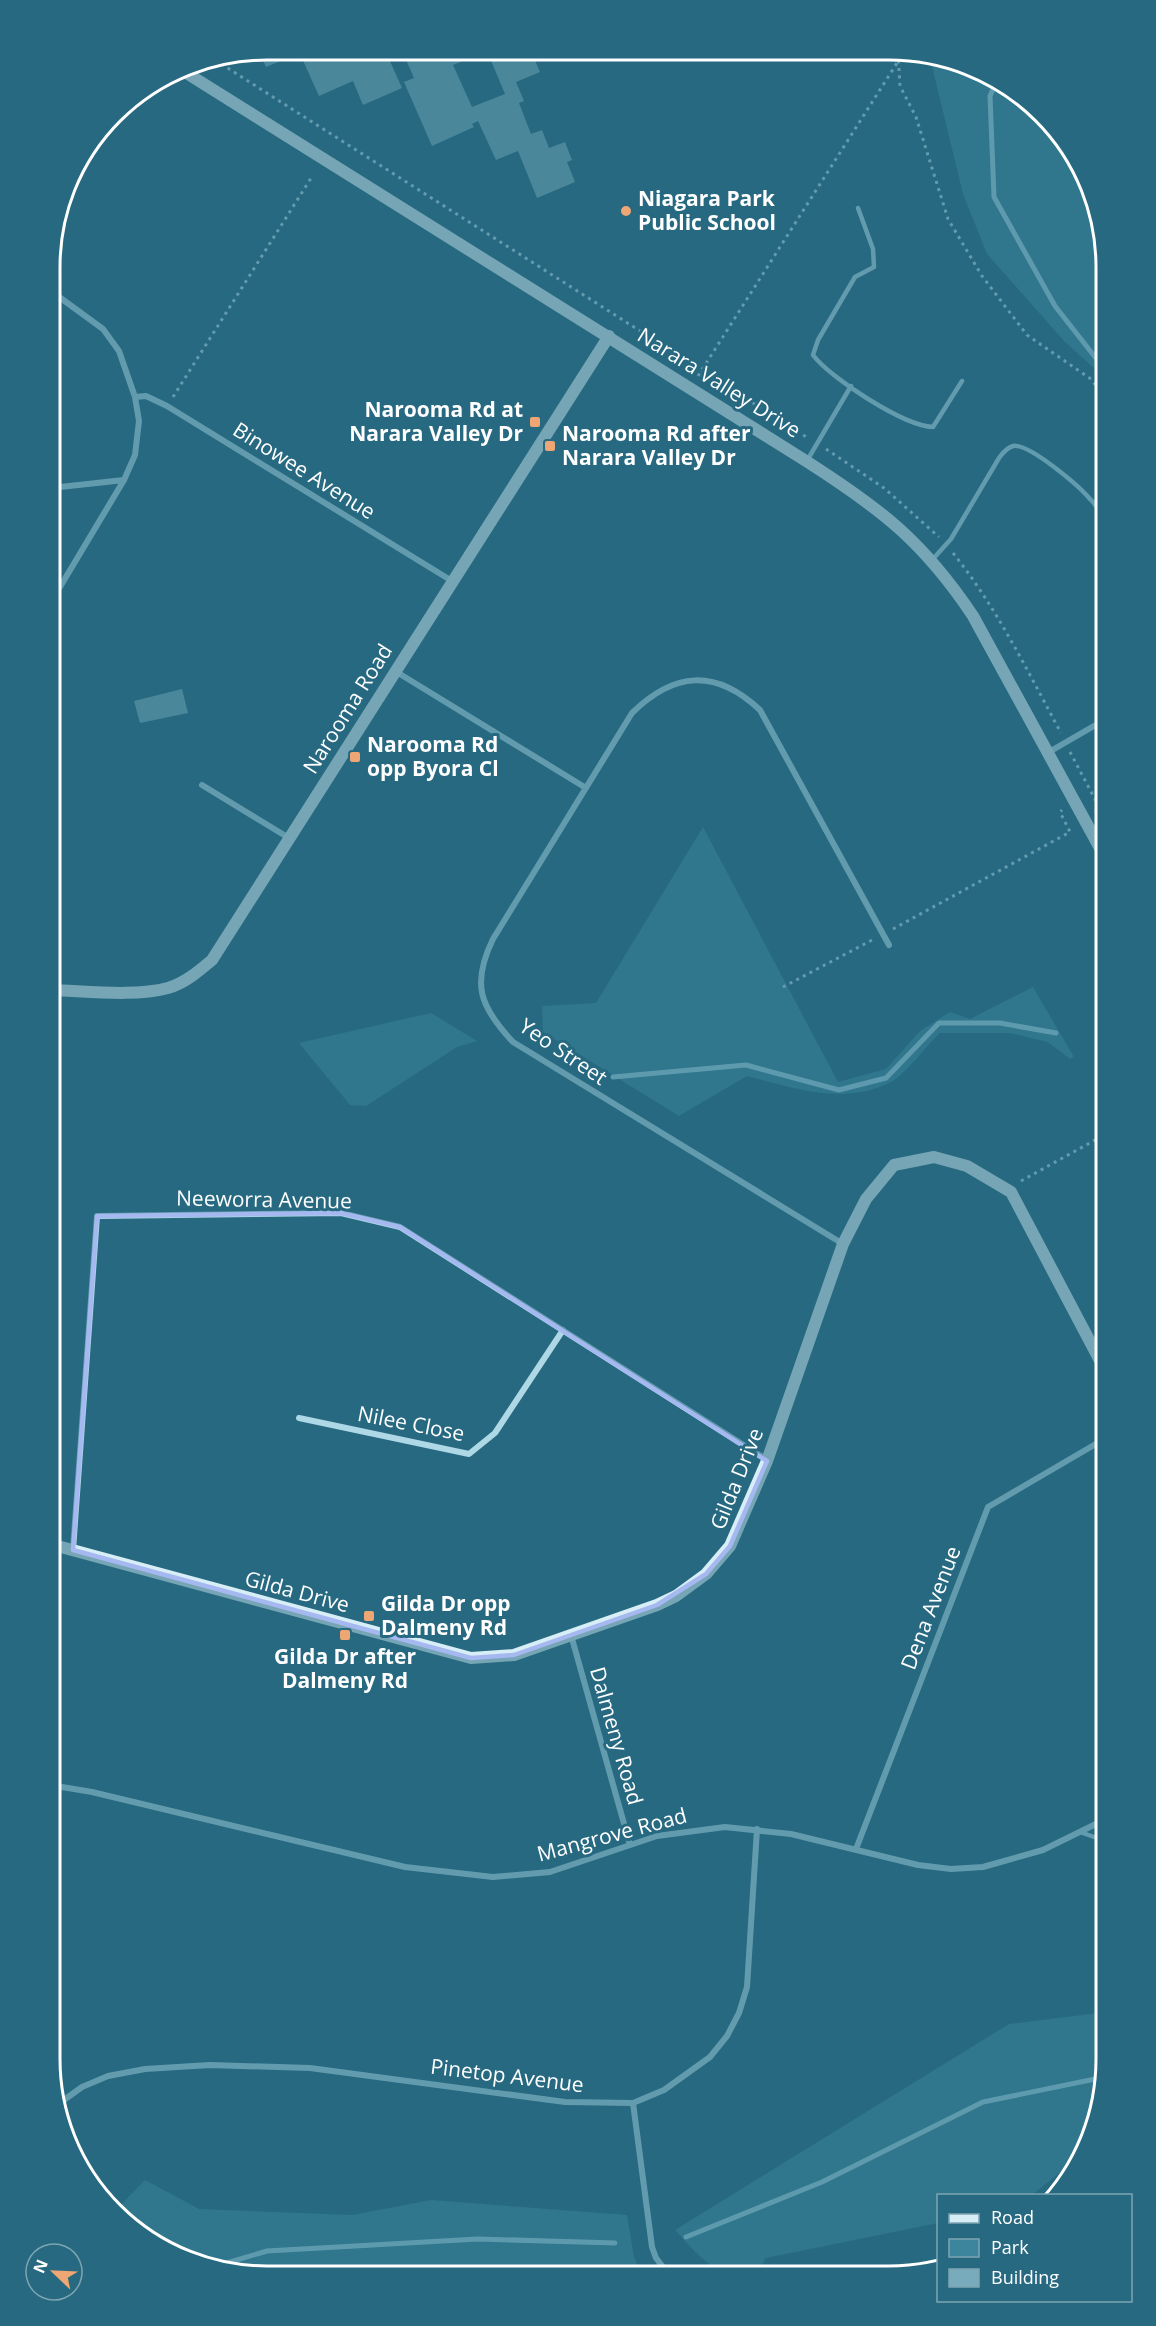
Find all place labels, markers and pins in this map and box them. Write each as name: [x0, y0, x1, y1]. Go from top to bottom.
place label: Niagara Park Public School: [638, 184, 776, 236]
marker: Niagara Park Public School: [619, 204, 633, 218]
place label: Narooma Rd at Narara Valley Dr: [349, 395, 523, 447]
marker: Narooma Rd at Narara Valley Dr: [528, 415, 542, 429]
place label: Narooma Rd after Narara Valley Dr: [562, 419, 751, 471]
marker: Narooma Rd after Narara Valley Dr: [543, 439, 557, 453]
place label: Narooma Rd opp Byora Cl: [367, 730, 499, 782]
marker: Narooma Rd opp Byora Cl: [348, 750, 362, 764]
place label: Gilda Dr opp Dalmeny Rd: [381, 1589, 511, 1641]
marker: Gilda Dr opp Dalmeny Rd: [362, 1609, 376, 1623]
marker: Gilda Dr after Dalmeny Rd: [338, 1628, 352, 1642]
place label: Gilda Dr after Dalmeny Rd: [274, 1642, 416, 1694]

